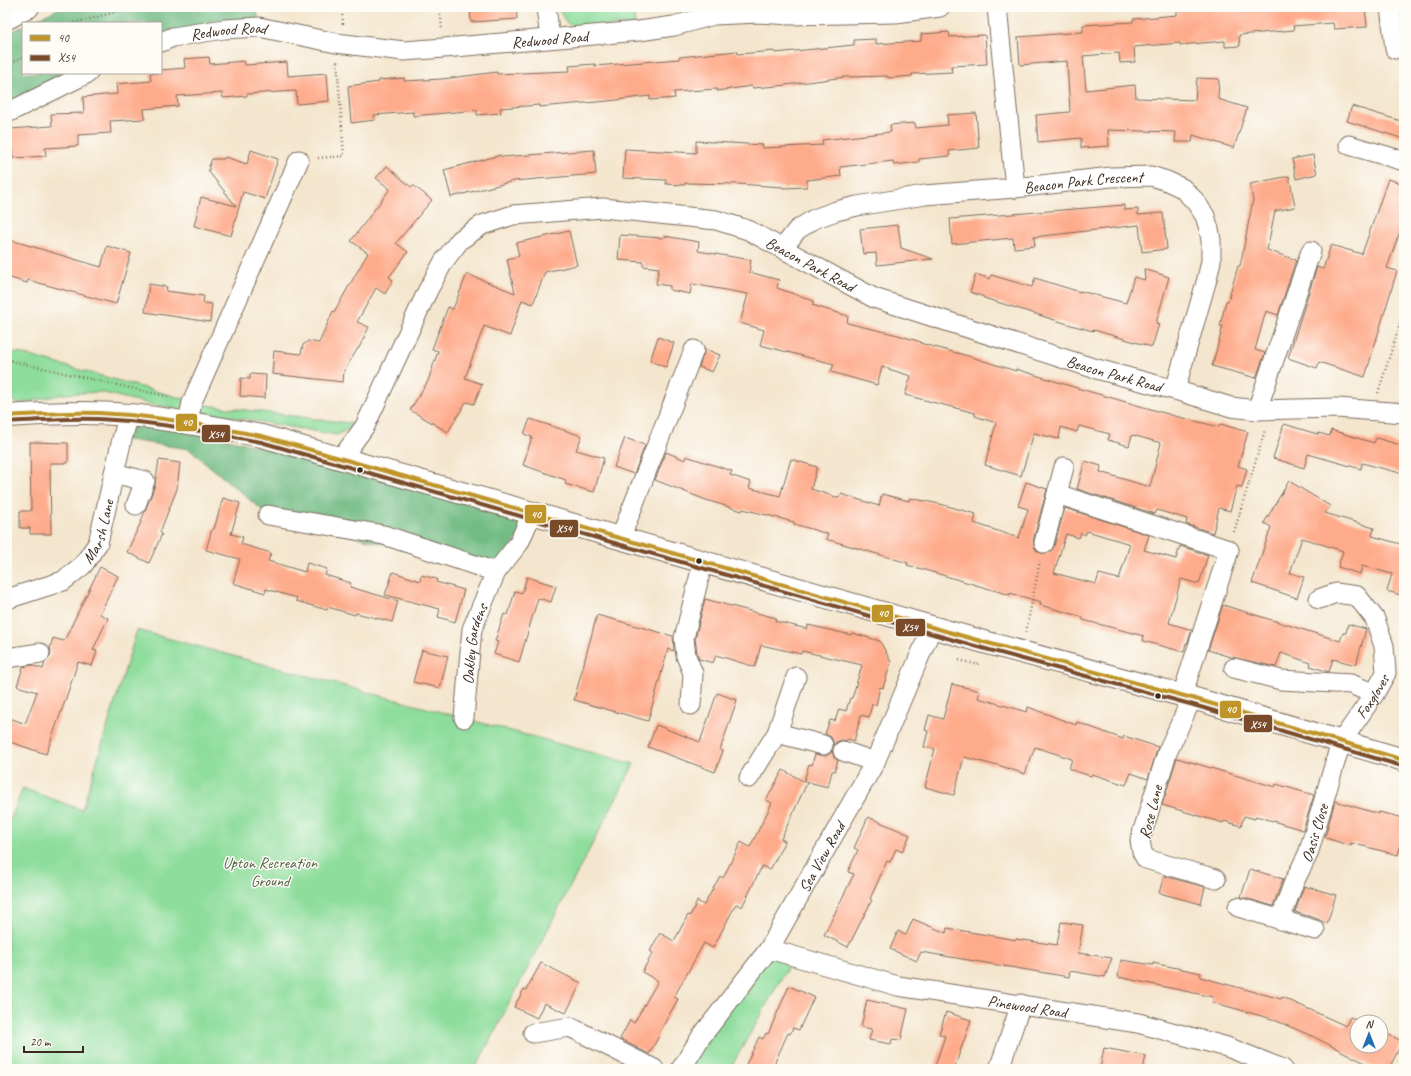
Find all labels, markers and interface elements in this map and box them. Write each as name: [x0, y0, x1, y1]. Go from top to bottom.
street label: Redwood Road: [189, 18, 271, 45]
legend: [22, 22, 162, 74]
street label: Redwood Road: [511, 26, 591, 53]
text: 40: [58, 30, 70, 46]
text: X54: [58, 50, 77, 66]
street label: Beacon Park Crescent: [1023, 167, 1146, 198]
street label: Beacon Park Road: [762, 233, 860, 298]
street label: Beacon Park Road: [1064, 351, 1167, 398]
line badge: 40: [175, 413, 198, 432]
text: 40: [182, 415, 193, 429]
line badge: X54: [201, 424, 231, 443]
text: X54: [208, 427, 226, 441]
unlabelled marker: [355, 465, 365, 475]
street label: Marsh Lane: [78, 496, 119, 568]
line badge: 40: [524, 504, 547, 524]
text: 40: [531, 507, 542, 521]
line badge: X54: [549, 519, 579, 538]
text: X54: [556, 521, 574, 535]
unlabelled marker: [694, 556, 704, 566]
street label: Oakley Gardens: [458, 599, 493, 685]
line badge: 40: [871, 604, 894, 623]
text: 40: [878, 606, 889, 620]
line badge: X54: [895, 618, 926, 637]
text: X54: [902, 620, 920, 634]
street label: Foxgloves: [1352, 670, 1395, 723]
unlabelled marker: [1153, 691, 1163, 701]
line badge: 40: [1219, 700, 1242, 719]
text: 40: [1226, 702, 1237, 716]
line badge: X54: [1243, 714, 1273, 733]
text: X54: [1250, 717, 1268, 731]
street label: Rose Lane: [1135, 782, 1168, 841]
street label: Oasis Close: [1297, 800, 1334, 866]
street label: Sea View Road: [794, 816, 851, 896]
park label: Upton Recreation Ground: [223, 853, 318, 891]
street label: Pinewood Road: [986, 991, 1071, 1023]
north arrow: [1349, 1014, 1389, 1054]
text: N: [1366, 1017, 1375, 1031]
scale bar: [24, 1028, 83, 1054]
text: 20 m: [30, 1034, 52, 1050]

